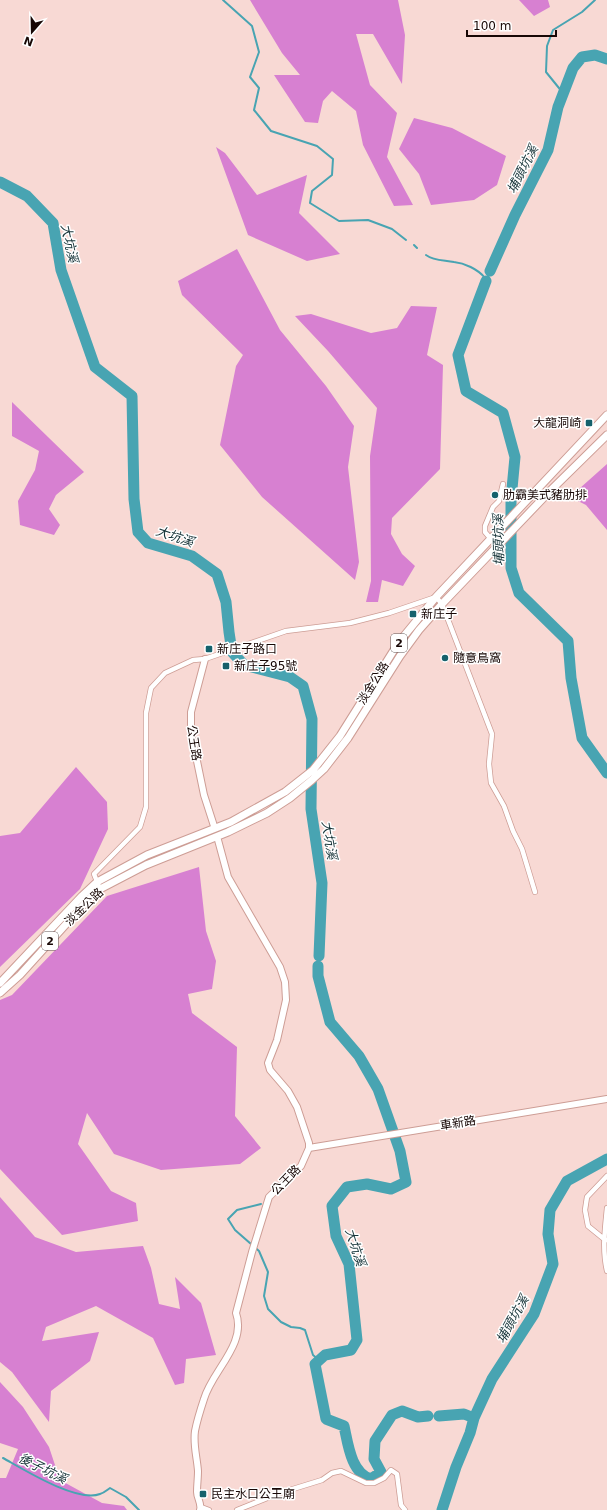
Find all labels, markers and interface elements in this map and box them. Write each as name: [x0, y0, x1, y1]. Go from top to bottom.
north arrow: [12, 12, 52, 52]
scale bar: [467, 12, 556, 38]
text: 100 m: [473, 19, 511, 33]
text: N: [22, 33, 35, 49]
water label: 埔頭坑溪: [504, 141, 542, 196]
water label: 大坑溪: [58, 222, 81, 266]
place label: 大龍洞崎: [533, 416, 581, 430]
marker: 大龍洞崎: [584, 418, 594, 428]
place label: 肋霸美式豬肋排: [503, 488, 587, 502]
marker: 肋霸美式豬肋排: [490, 490, 500, 500]
water label: 埔頭坑溪: [491, 512, 506, 566]
water label: 大坑溪: [154, 523, 198, 551]
place label: 新庄子: [421, 607, 457, 621]
marker: 新庄子: [408, 609, 418, 619]
road number: 2: [391, 634, 407, 652]
place label: 新庄子路口: [217, 642, 277, 656]
marker: 新庄子路口: [204, 644, 214, 654]
place label: 隨意鳥窩: [453, 651, 501, 665]
marker: 隨意鳥窩: [440, 653, 450, 663]
place label: 新庄子95號: [234, 659, 297, 673]
street label: 淡金公路: [354, 659, 392, 707]
marker: 新庄子95號: [221, 661, 231, 671]
street label: 公王路: [184, 724, 204, 762]
water label: 大坑溪: [319, 820, 340, 862]
street label: 淡金公路: [62, 885, 106, 929]
road number: 2: [42, 932, 58, 950]
street label: 車新路: [439, 1113, 477, 1133]
street label: 公王路: [268, 1162, 304, 1198]
water label: 大坑溪: [342, 1226, 369, 1270]
water label: 埔頭坑溪: [493, 1291, 533, 1346]
water label: 後子坑溪: [16, 1450, 71, 1487]
place label: 民主水口公王廟: [211, 1487, 295, 1501]
marker: 民主水口公王廟: [198, 1489, 208, 1499]

